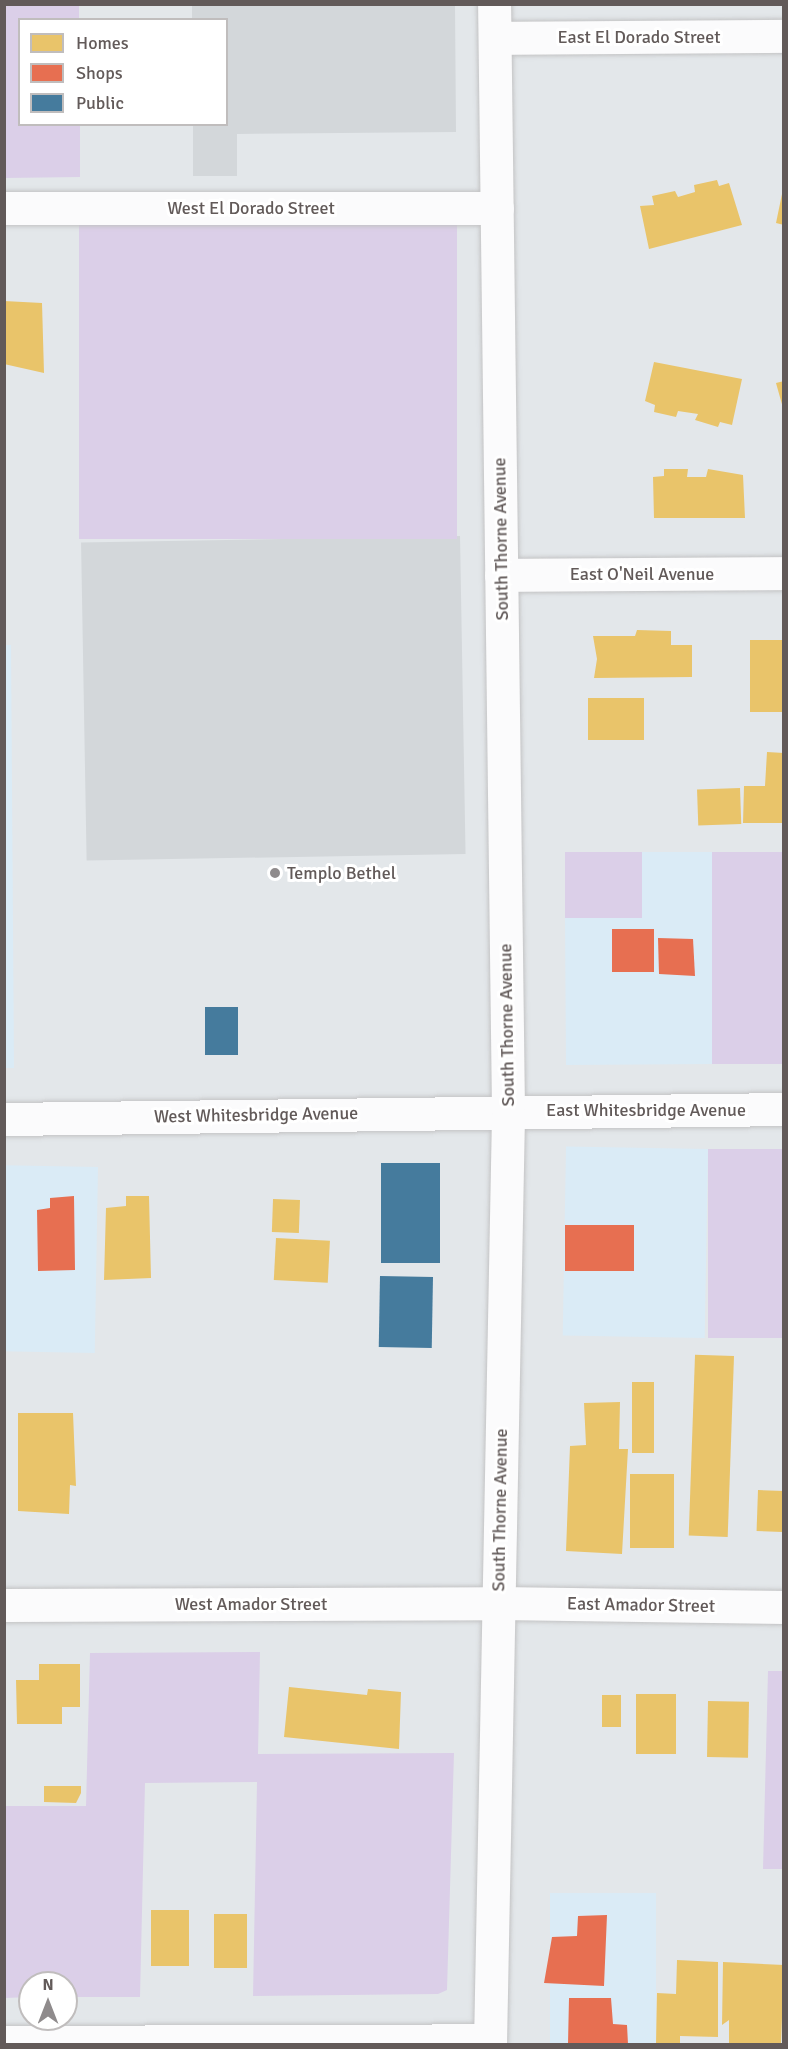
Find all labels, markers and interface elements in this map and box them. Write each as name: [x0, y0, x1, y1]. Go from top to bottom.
legend: [18, 18, 228, 126]
street label: East El Dorado Street: [557, 26, 721, 48]
text: Homes: [76, 32, 129, 54]
text: Shops: [76, 62, 123, 84]
text: Public: [76, 92, 124, 114]
street label: West El Dorado Street: [167, 197, 335, 219]
street label: South Thorne Avenue: [489, 457, 513, 621]
street label: East O'Neil Avenue: [570, 563, 714, 585]
place label: Templo Bethel: [287, 862, 396, 884]
marker: Templo Bethel: [268, 866, 282, 880]
street label: South Thorne Avenue: [495, 943, 519, 1107]
street label: East Whitesbridge Avenue: [546, 1099, 746, 1121]
street label: West Whitesbridge Avenue: [154, 1102, 358, 1128]
street label: South Thorne Avenue: [488, 1428, 512, 1592]
street label: West Amador Street: [175, 1593, 327, 1615]
street label: East Amador Street: [567, 1593, 715, 1617]
north arrow: [18, 1971, 78, 2031]
text: N: [42, 1975, 54, 1995]

